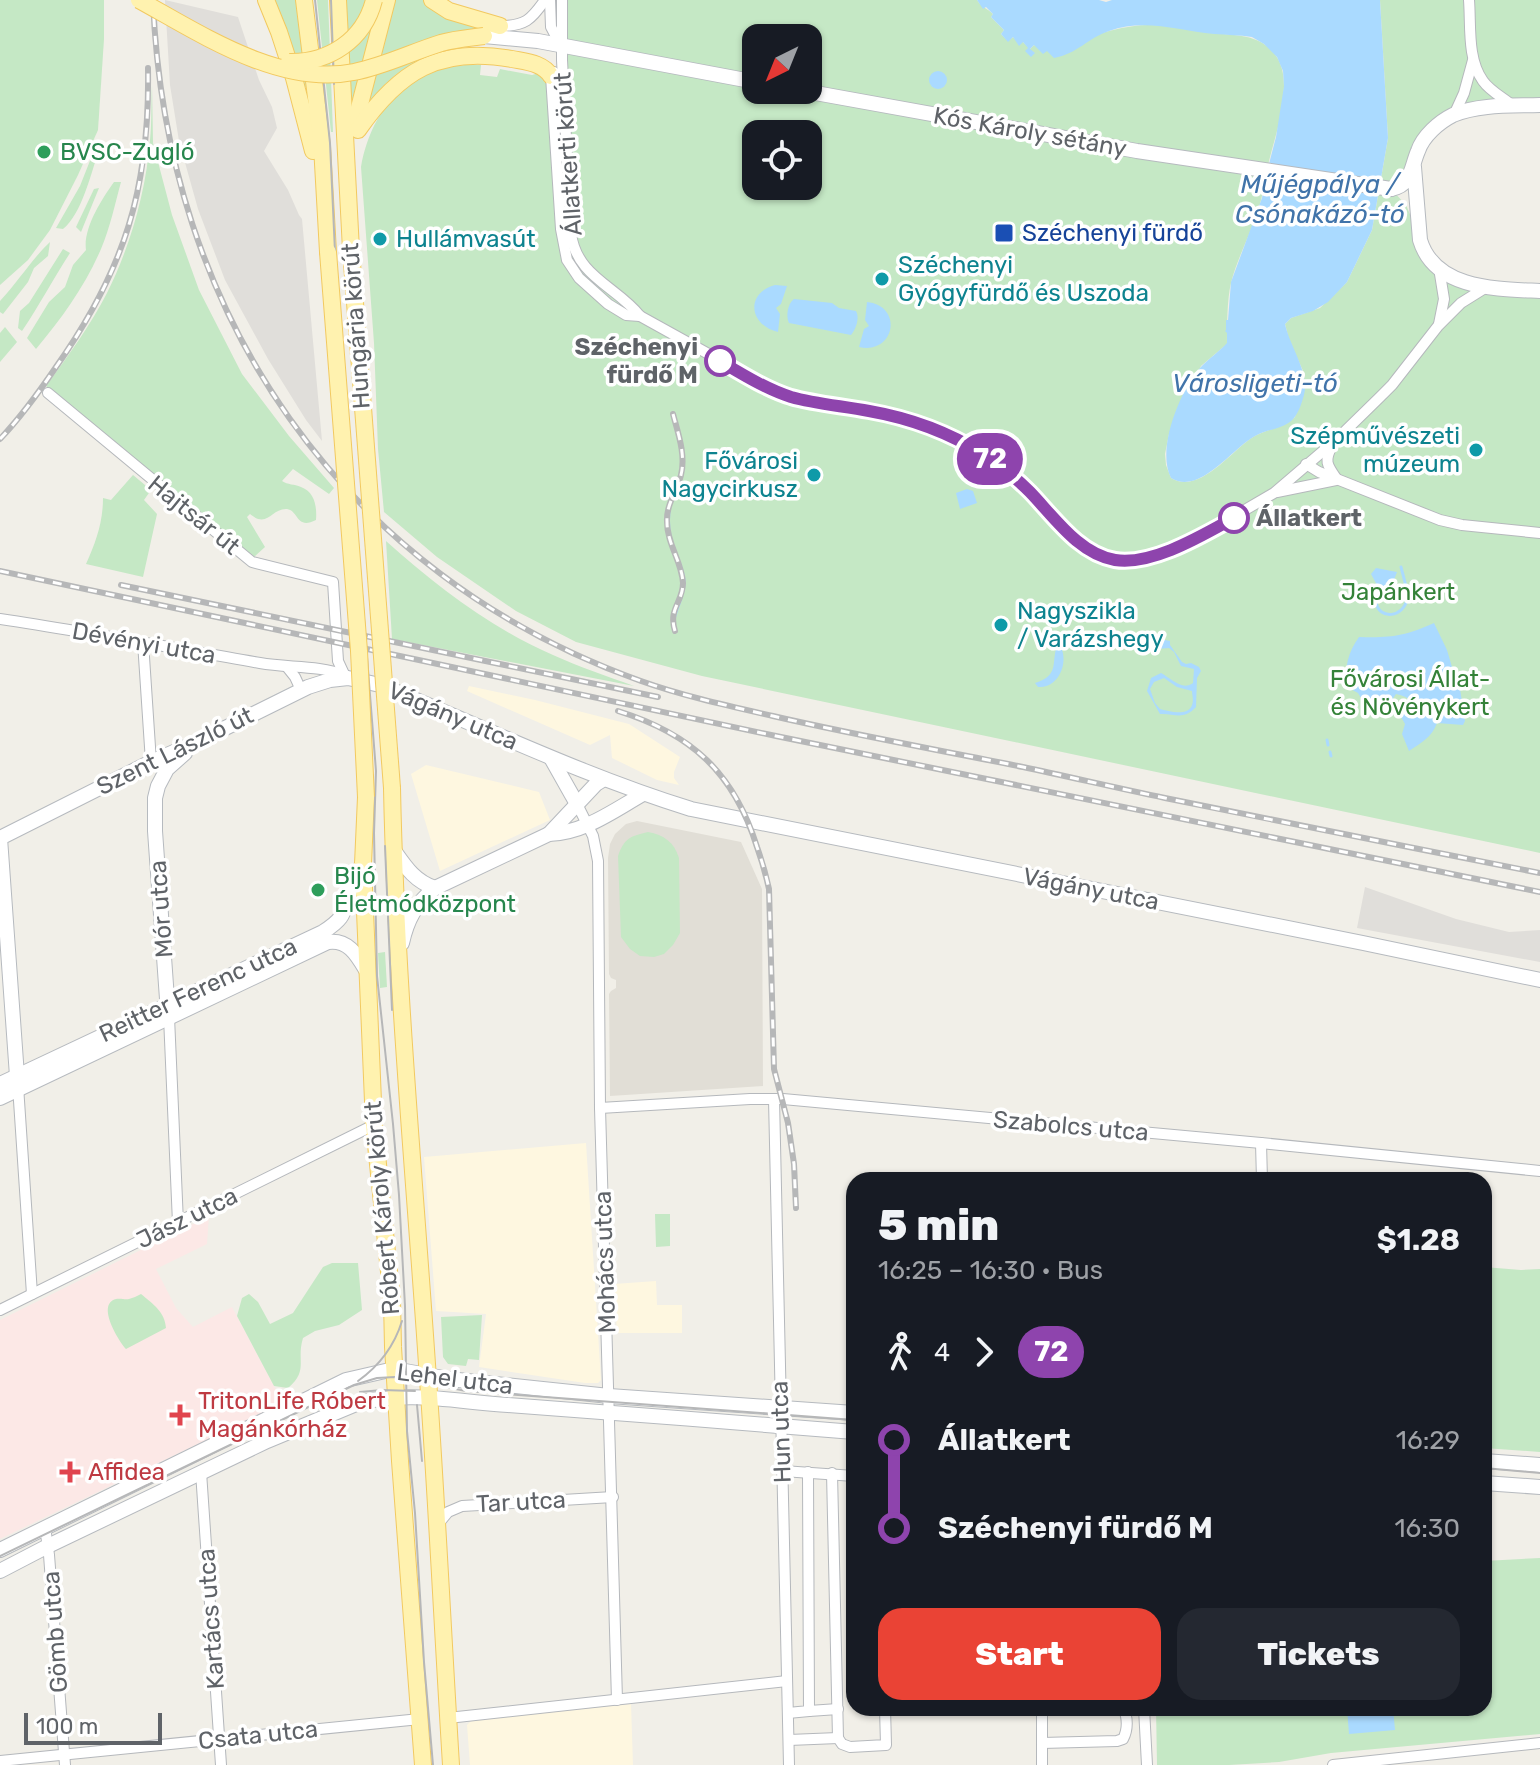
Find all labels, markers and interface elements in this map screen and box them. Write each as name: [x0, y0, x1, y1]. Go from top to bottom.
north arrow: [742, 24, 822, 104]
map controls: [742, 24, 822, 200]
street label: Állatkerti körút: [548, 71, 588, 237]
street label: Kós Károly sétány: [931, 101, 1129, 163]
button: locate: [742, 120, 822, 200]
place label: BVSC-Zugló: [60, 138, 194, 166]
marker: BVSC-Zugló: [35, 143, 53, 161]
water label: Műjégpálya / Csónakázó-tó: [1235, 169, 1405, 230]
place label: Széchenyi fürdő: [1022, 219, 1203, 247]
marker: Széchenyi fürdő: [993, 222, 1015, 244]
place label: Hullámvasút: [396, 225, 536, 253]
marker: Hullámvasút: [371, 230, 389, 248]
street label: Hungária körút: [336, 242, 376, 410]
place label: Széchenyi Gyógyfürdő és Uszoda: [898, 251, 1149, 307]
marker: Széchenyi Gyógyfürdő és Uszoda: [873, 270, 891, 288]
place label: Széchenyi fürdő M: [574, 333, 698, 389]
marker: Széchenyi fürdő M: [705, 346, 735, 376]
water label: Városligeti-tó: [1172, 368, 1338, 399]
place label: Szépművészeti múzeum: [1290, 422, 1460, 478]
line badge: 72: [954, 433, 1026, 485]
marker: Szépművészeti múzeum: [1467, 441, 1485, 459]
text: 72: [973, 442, 1007, 475]
place label: Fővárosi Nagycirkusz: [661, 447, 798, 503]
marker: Fővárosi Nagycirkusz: [805, 466, 823, 484]
street label: Hajtsár út: [142, 470, 246, 560]
marker: Állatkert: [1219, 503, 1249, 533]
place label: Állatkert: [1256, 504, 1362, 532]
park label: Japánkert: [1341, 578, 1455, 606]
place label: Nagyszikla / Varázshegy: [1017, 597, 1164, 653]
marker: Nagyszikla / Varázshegy: [992, 616, 1010, 634]
street label: Dévényi utca: [70, 617, 218, 669]
park label: Fővárosi Állat- és Növénykert: [1330, 665, 1490, 721]
street label: Vágány utca: [384, 676, 522, 756]
street label: Szent László út: [92, 701, 258, 801]
street label: Mór utca: [144, 859, 178, 959]
place label: Bijó Életmódközpont: [334, 862, 516, 918]
street label: Vágány utca: [1021, 862, 1161, 916]
marker: Bijó Életmódközpont: [309, 881, 327, 899]
street label: Reitter Ferenc utca: [95, 932, 301, 1048]
street label: Róbert Károly körút: [359, 1100, 405, 1316]
street label: Szabolcs utca: [992, 1105, 1150, 1147]
street label: Jász utca: [132, 1182, 242, 1254]
street label: Mohács utca: [589, 1190, 621, 1334]
text: 5 min: [878, 1199, 999, 1251]
text: $1.28: [1377, 1222, 1460, 1258]
text: 16:25 – 16:30 · Bus: [878, 1255, 1103, 1286]
icon: walk: [878, 1330, 922, 1374]
icon: forward: [962, 1330, 1006, 1374]
text: 72: [1034, 1335, 1068, 1368]
text: 4: [934, 1337, 950, 1368]
street label: Lehel utca: [395, 1358, 515, 1400]
street label: Hun utca: [765, 1380, 797, 1484]
place label: TritonLife Róbert Magánkórház: [198, 1387, 386, 1443]
marker: TritonLife Róbert Magánkórház: [169, 1404, 191, 1426]
text: Állatkert: [938, 1422, 1071, 1458]
text: 16:29: [1396, 1425, 1460, 1456]
place label: Affidea: [88, 1458, 165, 1486]
marker: Affidea: [59, 1461, 81, 1483]
street label: Tar utca: [475, 1486, 567, 1518]
text: Széchenyi fürdő M: [938, 1510, 1213, 1546]
text: 16:30: [1394, 1513, 1460, 1544]
street label: Kartács utca: [192, 1548, 230, 1690]
street label: Gömb utca: [37, 1570, 73, 1694]
button: Start: [878, 1608, 1161, 1700]
button: Tickets: [1177, 1608, 1460, 1700]
scale bar: [24, 1709, 162, 1745]
text: 100 m: [36, 1713, 98, 1740]
street label: Csata utca: [197, 1715, 319, 1755]

